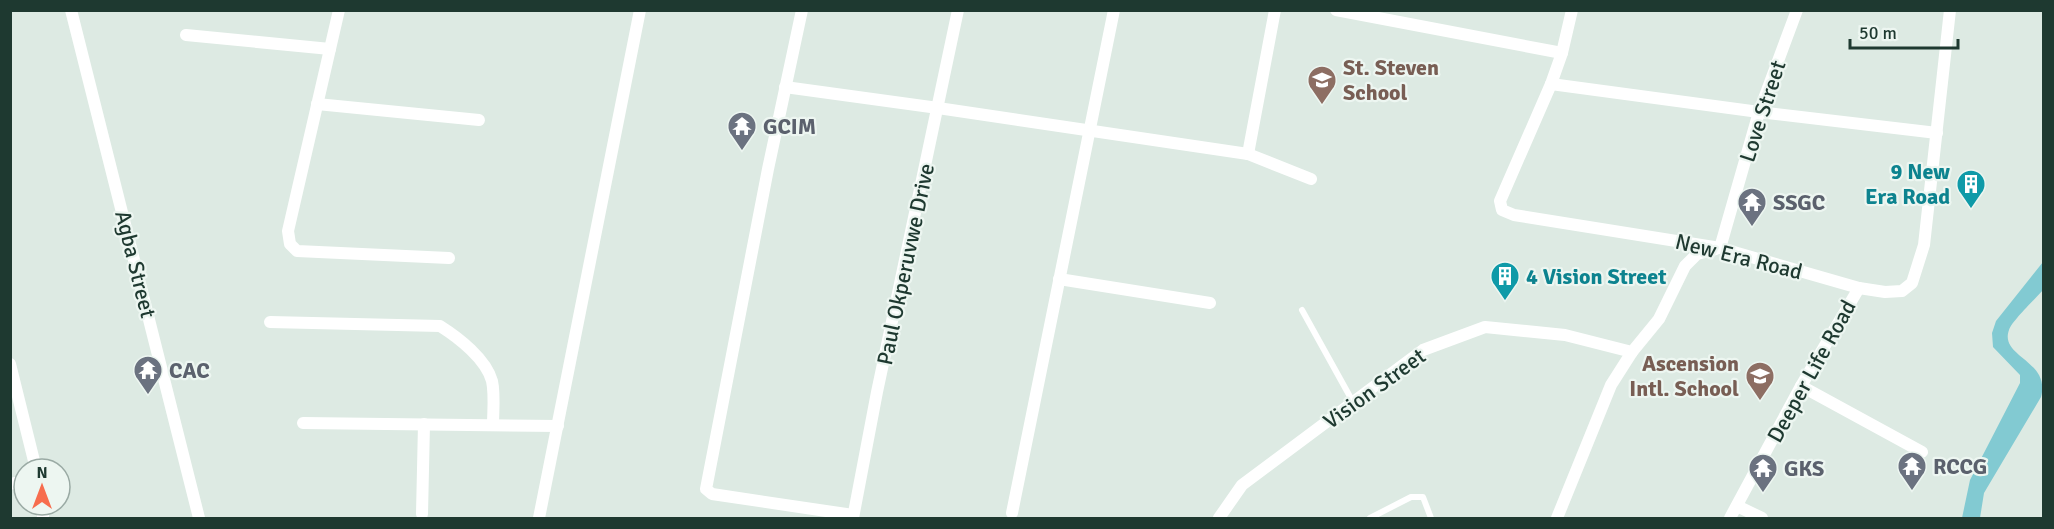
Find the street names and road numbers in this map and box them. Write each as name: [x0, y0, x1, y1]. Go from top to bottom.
street label: Love Street: [1733, 57, 1792, 165]
street label: Paul Okperuvwe Drive: [871, 161, 940, 367]
street label: Agba Street: [109, 208, 162, 321]
street label: New Era Road: [1673, 228, 1805, 285]
street label: Deeper Life Road: [1761, 295, 1862, 447]
street label: Vision Street: [1318, 342, 1431, 435]

